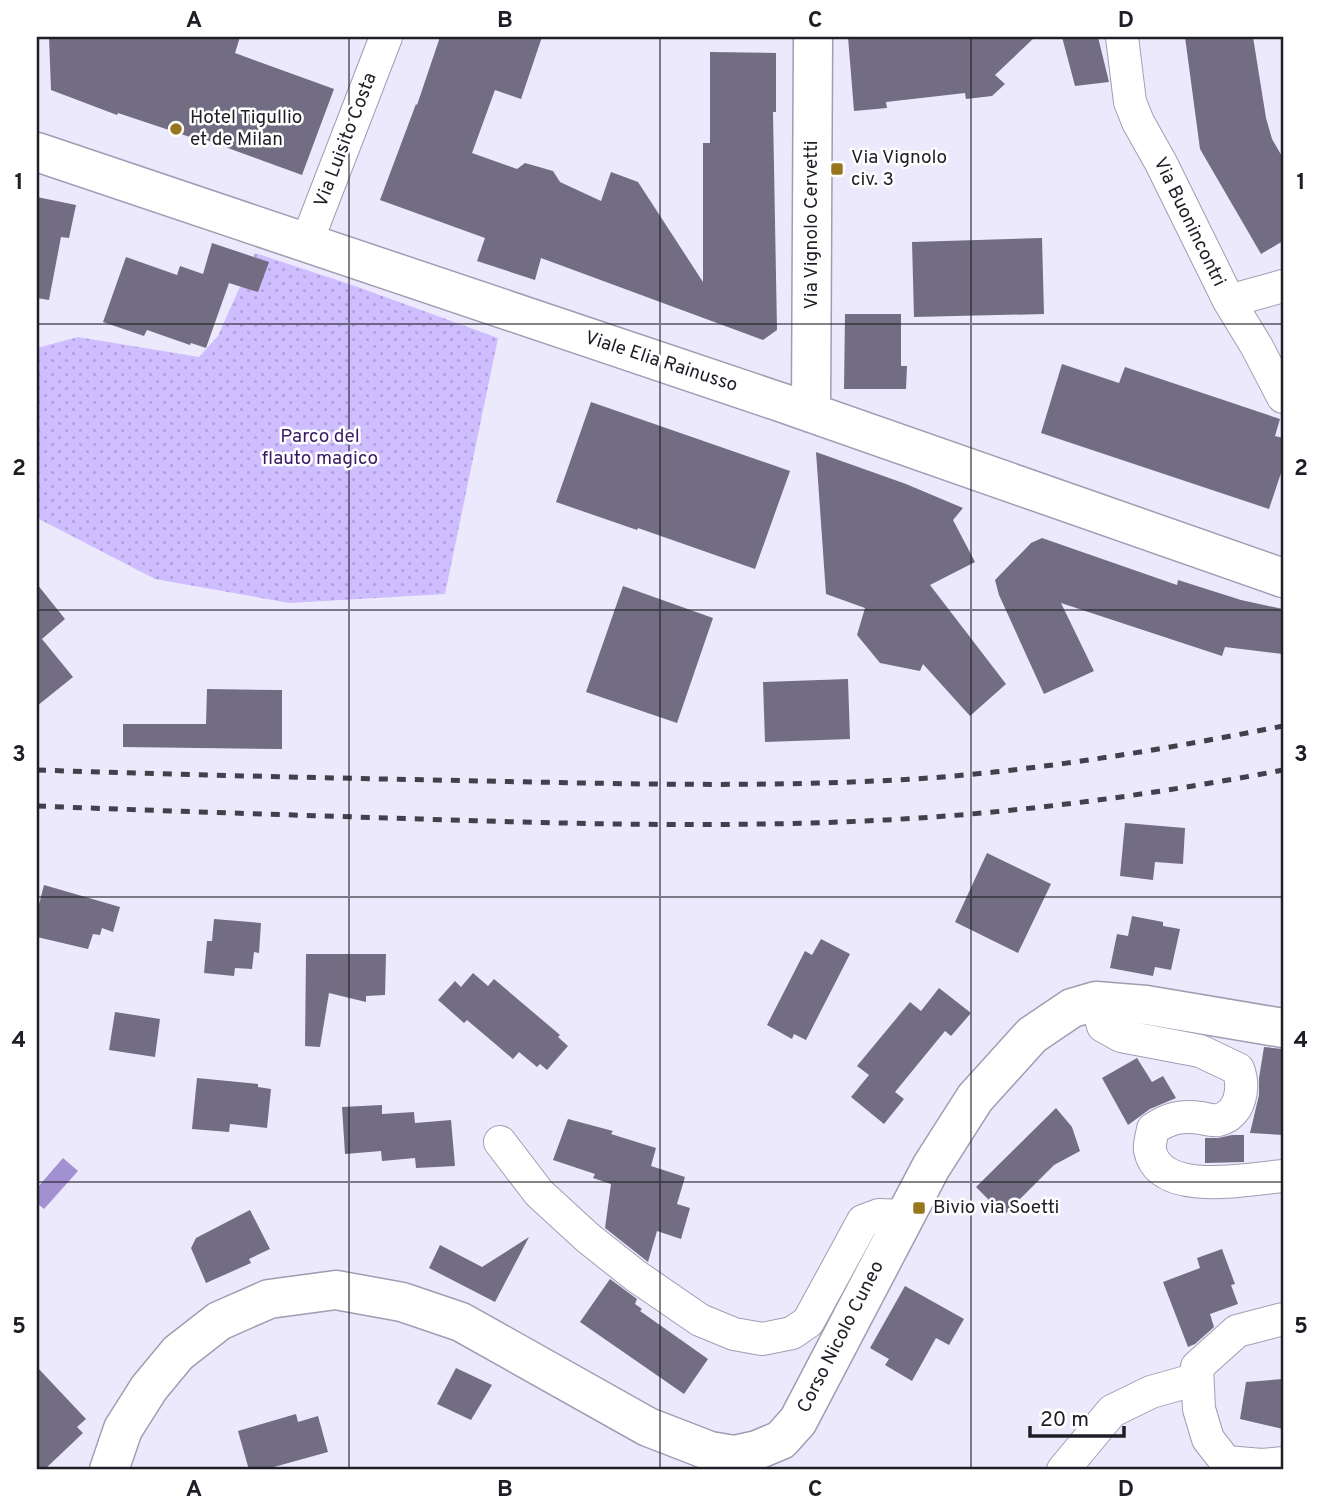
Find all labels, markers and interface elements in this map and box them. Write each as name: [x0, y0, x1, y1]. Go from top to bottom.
text: A: [186, 7, 202, 36]
text: B: [497, 7, 513, 36]
text: C: [808, 7, 822, 36]
text: D: [1118, 7, 1134, 36]
street label: Via Luisito Costa: [309, 69, 383, 211]
place label: Hotel Tigullio et de Milan: [190, 106, 302, 152]
marker: Hotel Tigullio et de Milan: [168, 121, 184, 137]
street label: Via Vignolo Cervetti: [800, 140, 824, 310]
place label: Via Vignolo civ. 3: [851, 146, 947, 192]
street label: Via Buonincontri: [1147, 153, 1231, 291]
marker: Via Vignolo civ. 3: [829, 161, 845, 177]
text: 1: [14, 169, 24, 198]
text: 1: [1296, 169, 1306, 198]
street label: Viale Elia Rainusso: [581, 326, 741, 398]
park label: Parco del flauto magico: [262, 425, 378, 471]
text: 2: [12, 455, 26, 484]
text: 2: [1294, 455, 1308, 484]
text: 3: [12, 741, 26, 770]
text: 3: [1294, 741, 1308, 770]
text: 4: [12, 1027, 26, 1056]
text: 4: [1294, 1027, 1308, 1056]
place label: Bivio via Soetti: [933, 1196, 1059, 1220]
marker: Bivio via Soetti: [911, 1200, 927, 1216]
street label: Corso Nicolo Cuneo: [792, 1257, 890, 1417]
text: 5: [12, 1313, 26, 1342]
text: 5: [1294, 1313, 1308, 1342]
scale bar: [1030, 1395, 1124, 1439]
text: 20 m: [1040, 1407, 1089, 1434]
text: A: [186, 1476, 202, 1505]
text: B: [497, 1476, 513, 1505]
text: C: [808, 1476, 822, 1505]
text: D: [1118, 1476, 1134, 1505]

